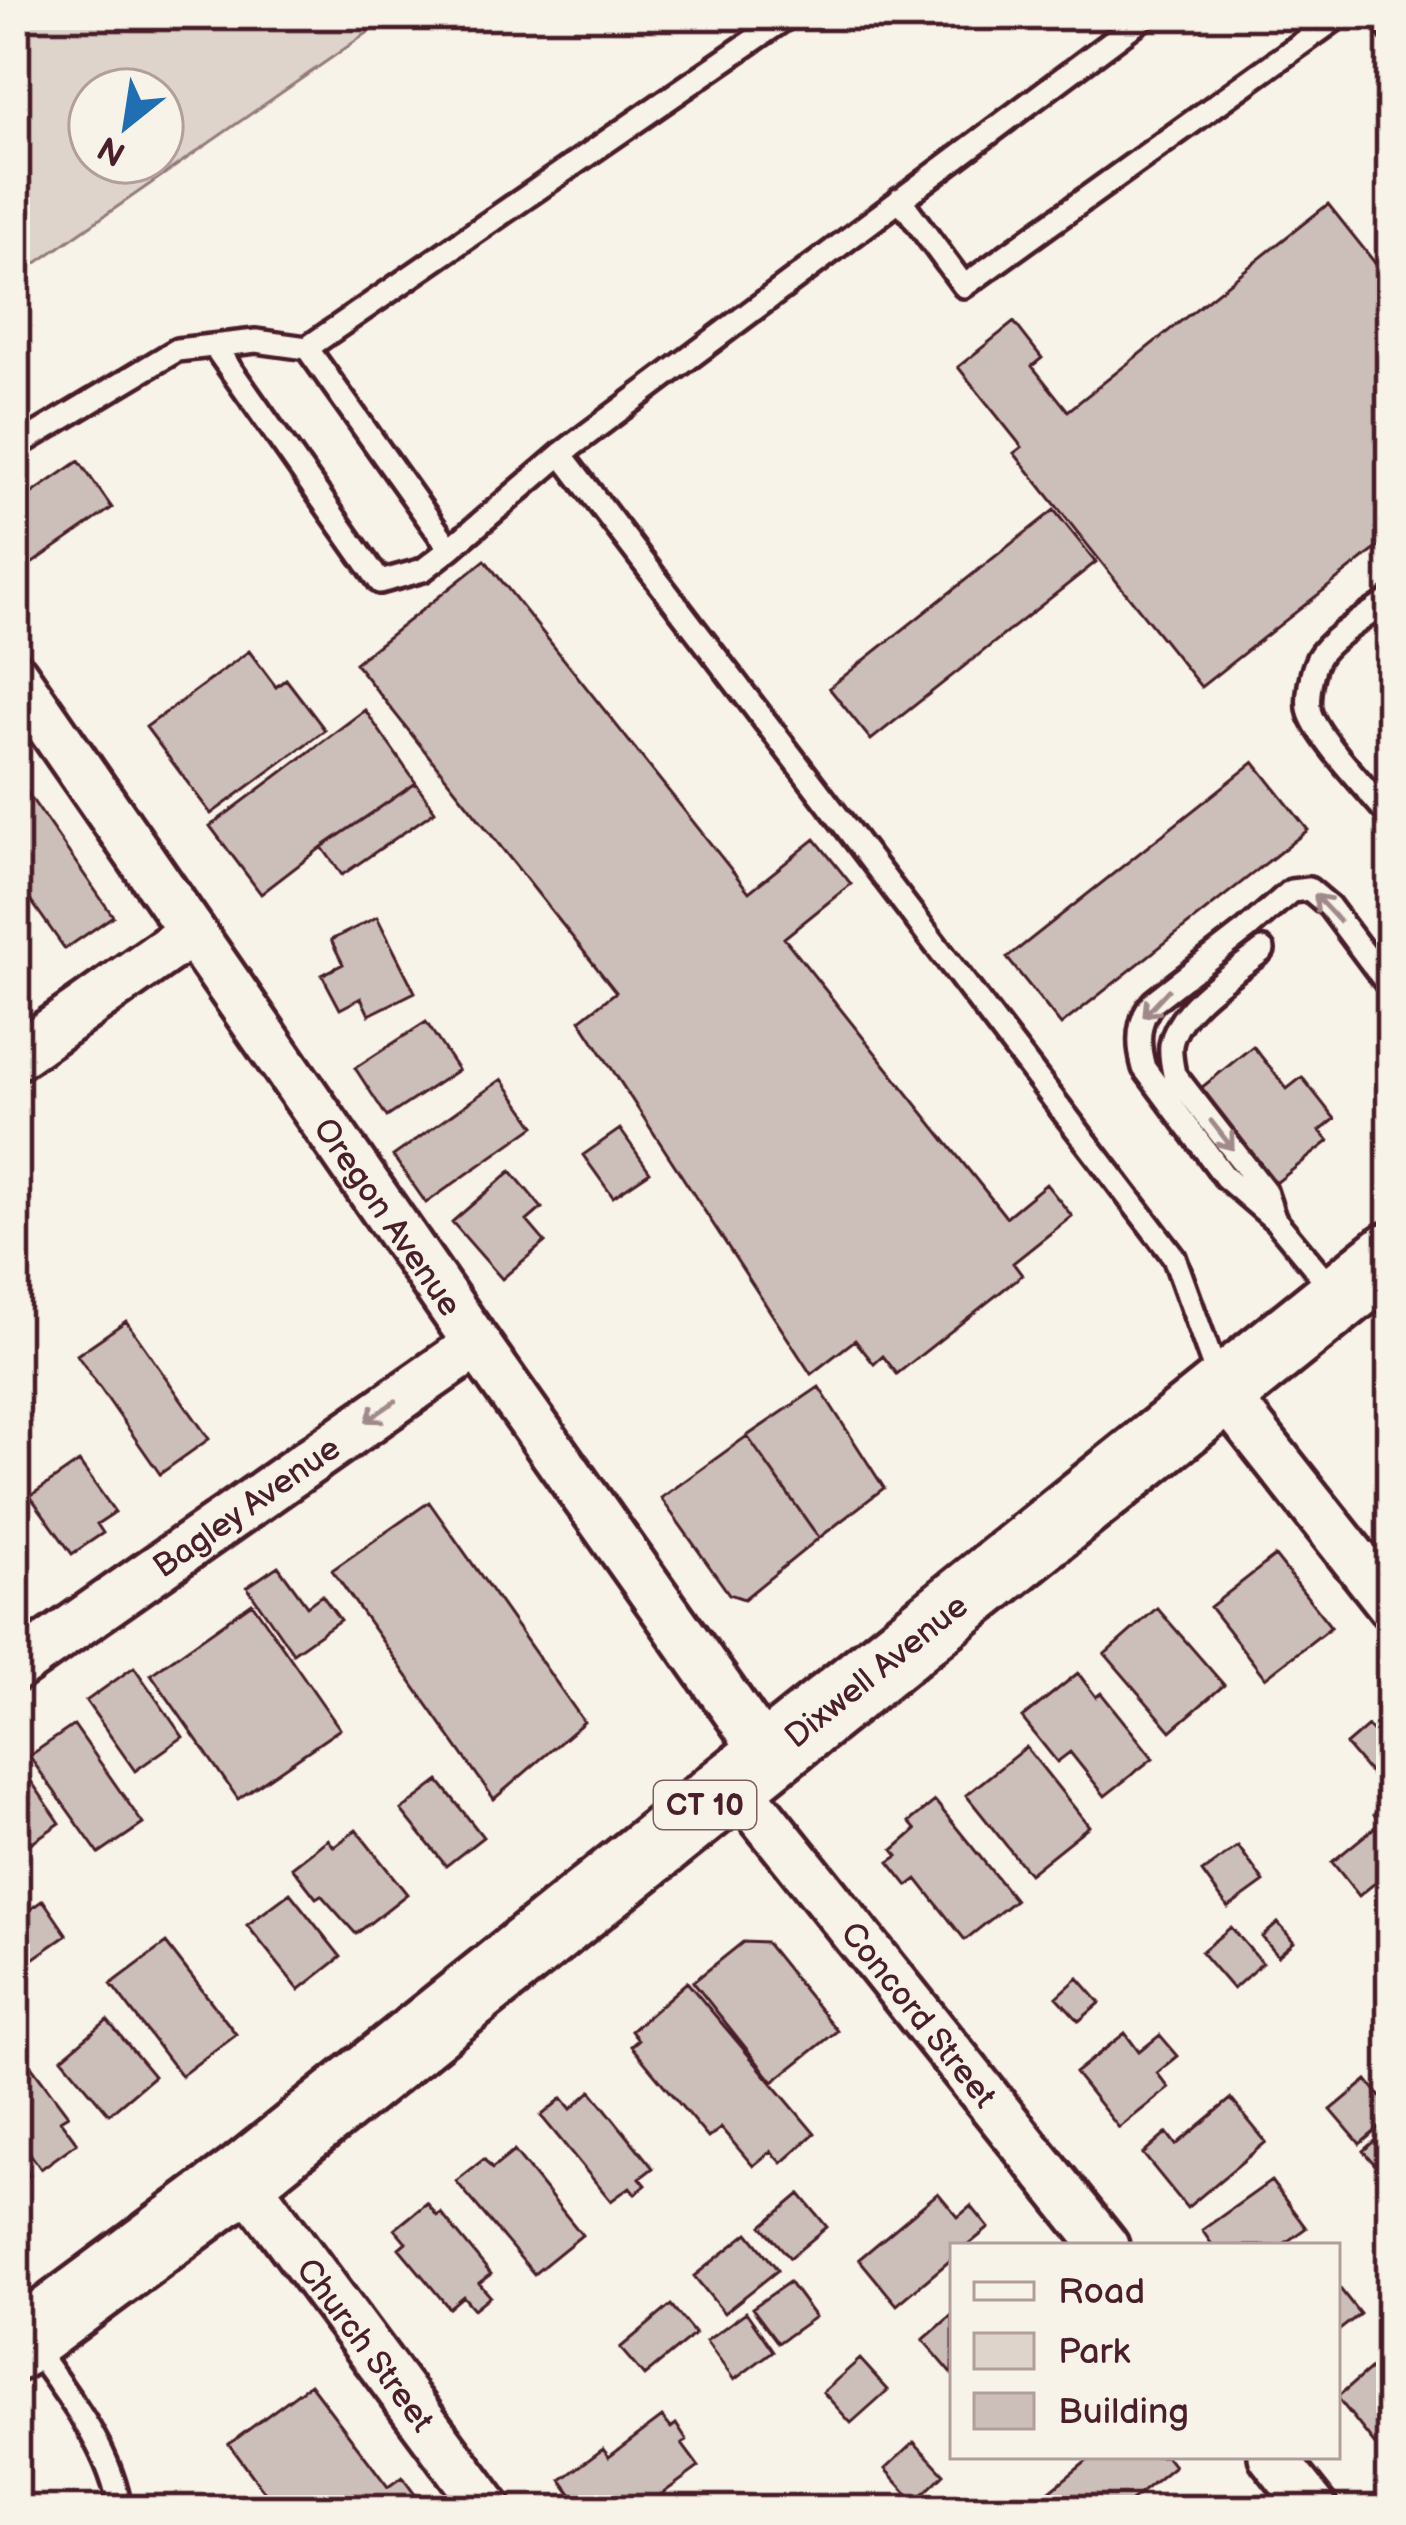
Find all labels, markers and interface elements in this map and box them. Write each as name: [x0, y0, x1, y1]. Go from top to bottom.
north arrow: [66, 66, 186, 186]
text: N: [91, 127, 133, 174]
one-way arrow: [1313, 894, 1342, 924]
one-way arrow: [1142, 987, 1171, 1017]
street label: Oregon Avenue: [305, 1111, 470, 1324]
one-way arrow: [1209, 1119, 1235, 1151]
one-way arrow: [365, 1398, 398, 1423]
street label: Bagley Avenue: [146, 1428, 348, 1587]
street label: Dixwell Avenue: [777, 1586, 976, 1757]
road number: CT 10: [654, 1781, 756, 1829]
street label: Concord Street: [832, 1914, 1004, 2116]
legend: [950, 2243, 1340, 2459]
street label: Church Street: [287, 2251, 442, 2440]
text: Road: [1058, 2271, 1145, 2314]
text: Park: [1058, 2331, 1131, 2374]
text: Building: [1058, 2391, 1189, 2434]

